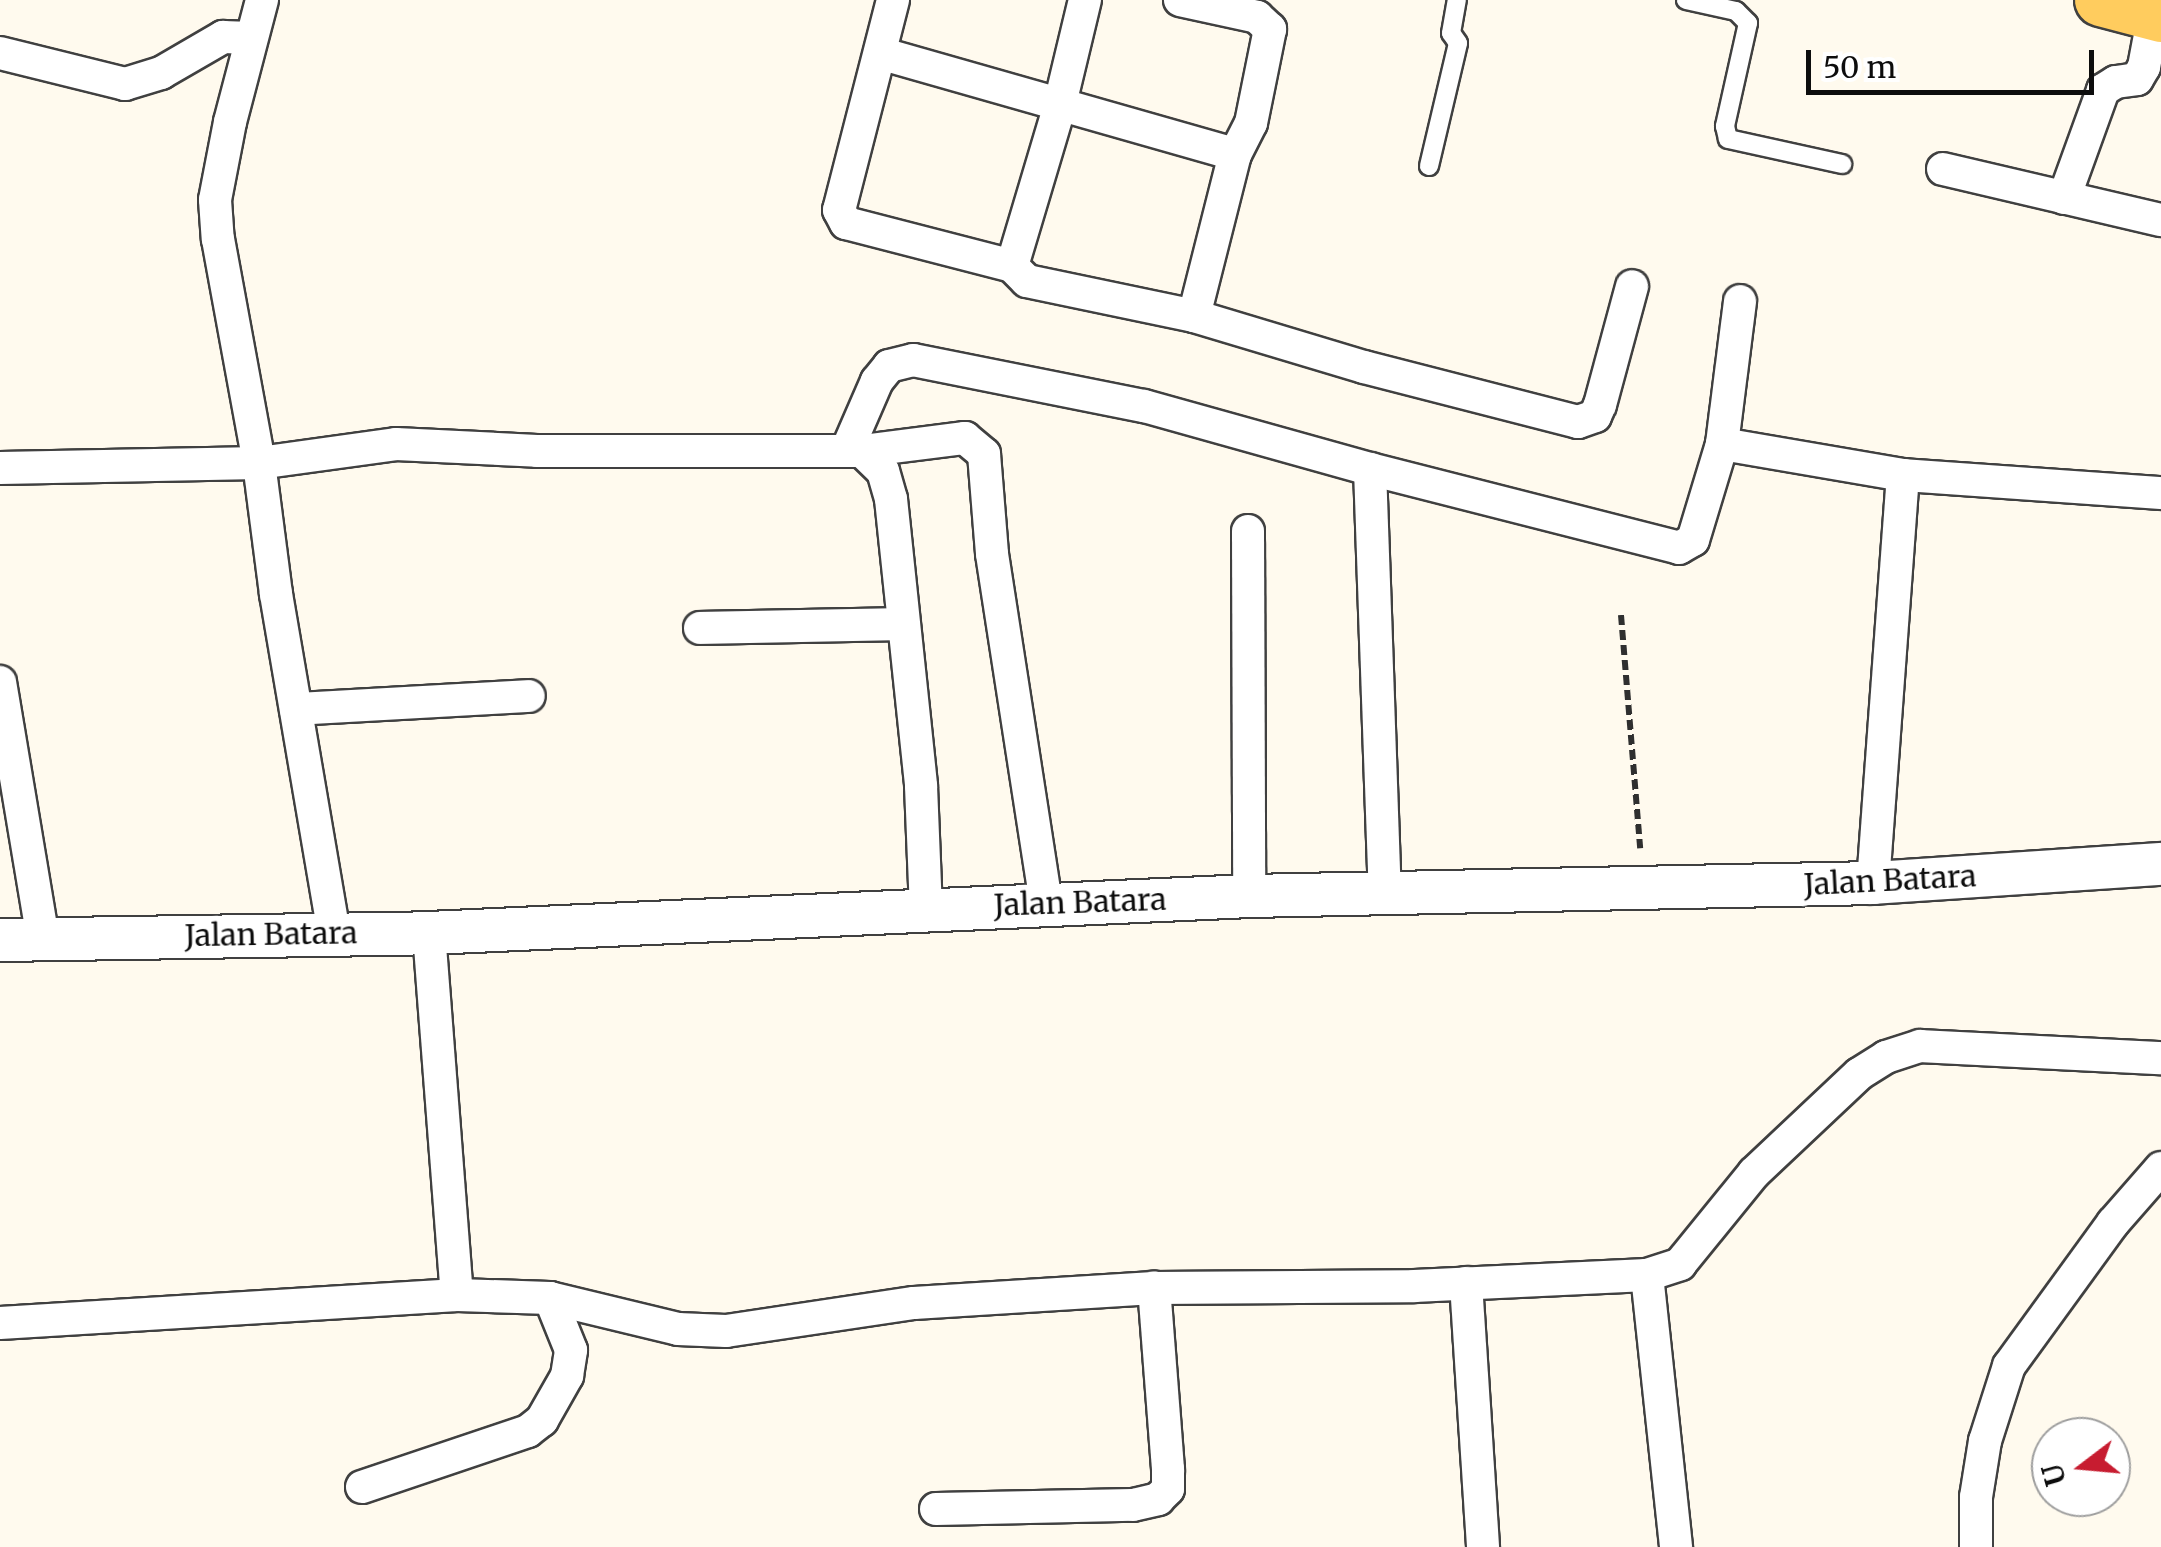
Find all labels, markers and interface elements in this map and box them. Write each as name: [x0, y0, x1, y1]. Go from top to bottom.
scale bar: [1811, 30, 2098, 92]
text: 50 m: [1823, 48, 1896, 86]
street label: Jalan Batara: [1803, 858, 1977, 902]
street label: Jalan Batara: [993, 881, 1167, 923]
street label: Jalan Batara: [184, 914, 358, 954]
north arrow: [2031, 1417, 2131, 1517]
text: U: [2034, 1460, 2074, 1490]

